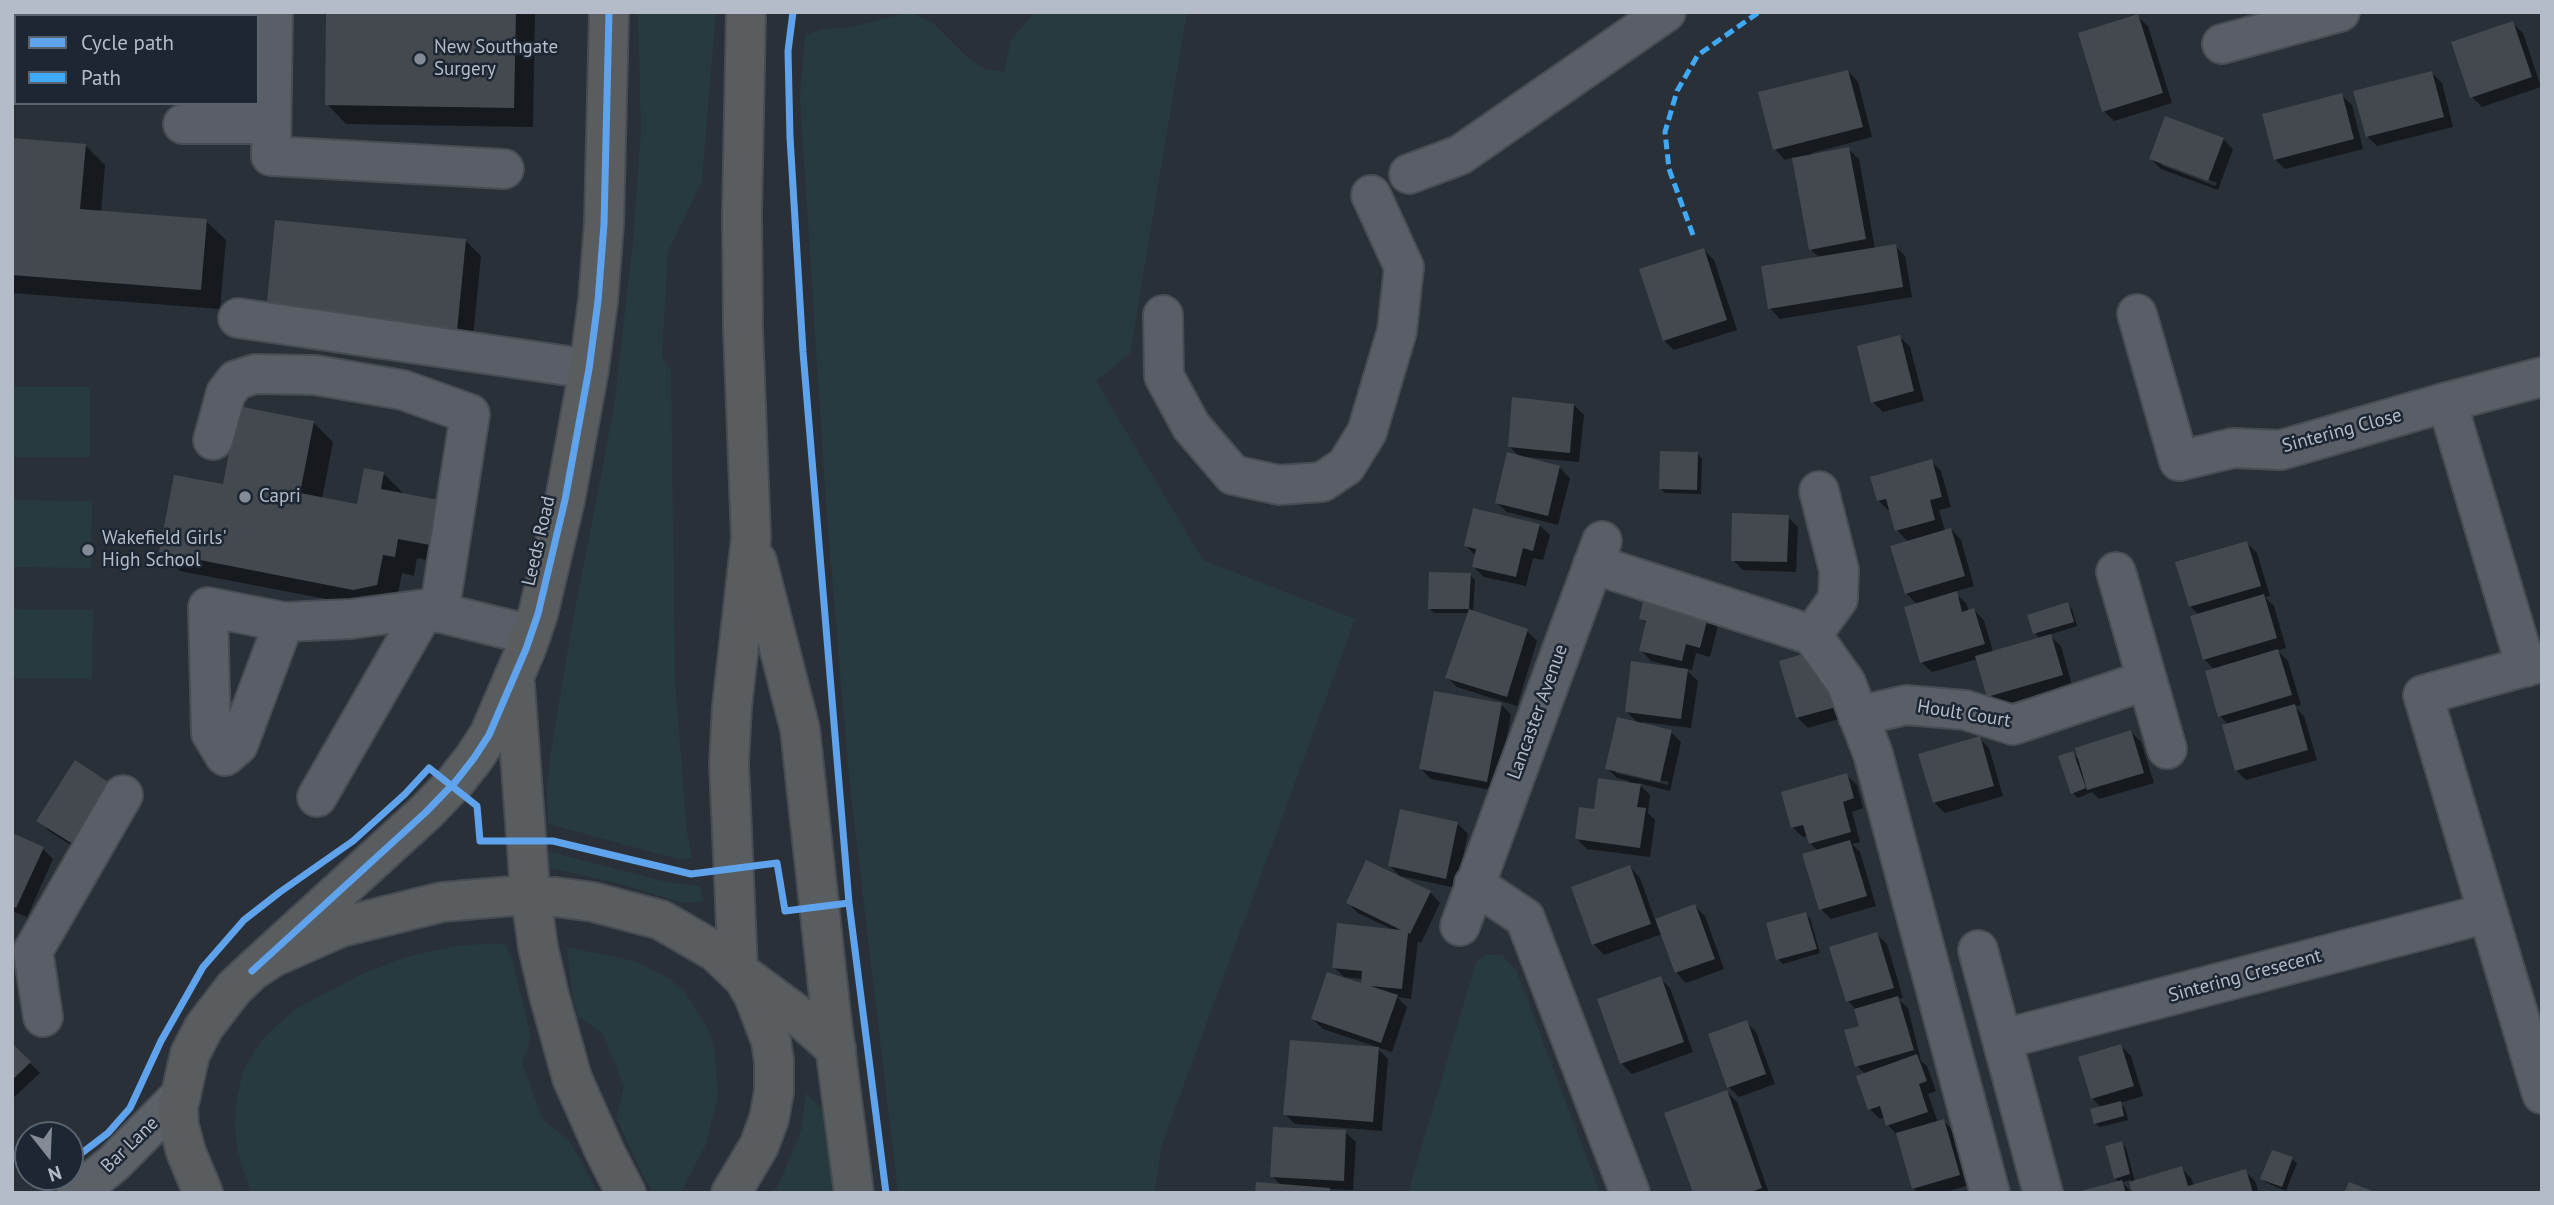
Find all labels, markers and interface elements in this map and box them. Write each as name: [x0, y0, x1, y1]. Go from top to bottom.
legend: [14, 14, 259, 105]
text: Cycle path: [81, 29, 174, 56]
place label: New Southgate Surgery: [434, 37, 558, 81]
marker: New Southgate Surgery: [412, 51, 428, 67]
text: Path: [81, 64, 121, 91]
street label: Sintering Close: [2280, 404, 2404, 458]
place label: Capri: [259, 486, 301, 508]
marker: Capri: [237, 489, 253, 505]
street label: Leeds Road: [518, 494, 560, 588]
place label: Wakefield Girls' High School: [102, 528, 227, 572]
marker: Wakefield Girls' High School: [80, 542, 96, 558]
street label: Lancaster Avenue: [1503, 641, 1573, 783]
street label: Hoult Court: [1916, 695, 2012, 733]
street label: Sintering Cresecent: [2166, 945, 2324, 1007]
street label: Bar Lane: [97, 1112, 163, 1178]
north arrow: [14, 1121, 84, 1191]
text: N: [45, 1161, 65, 1187]

